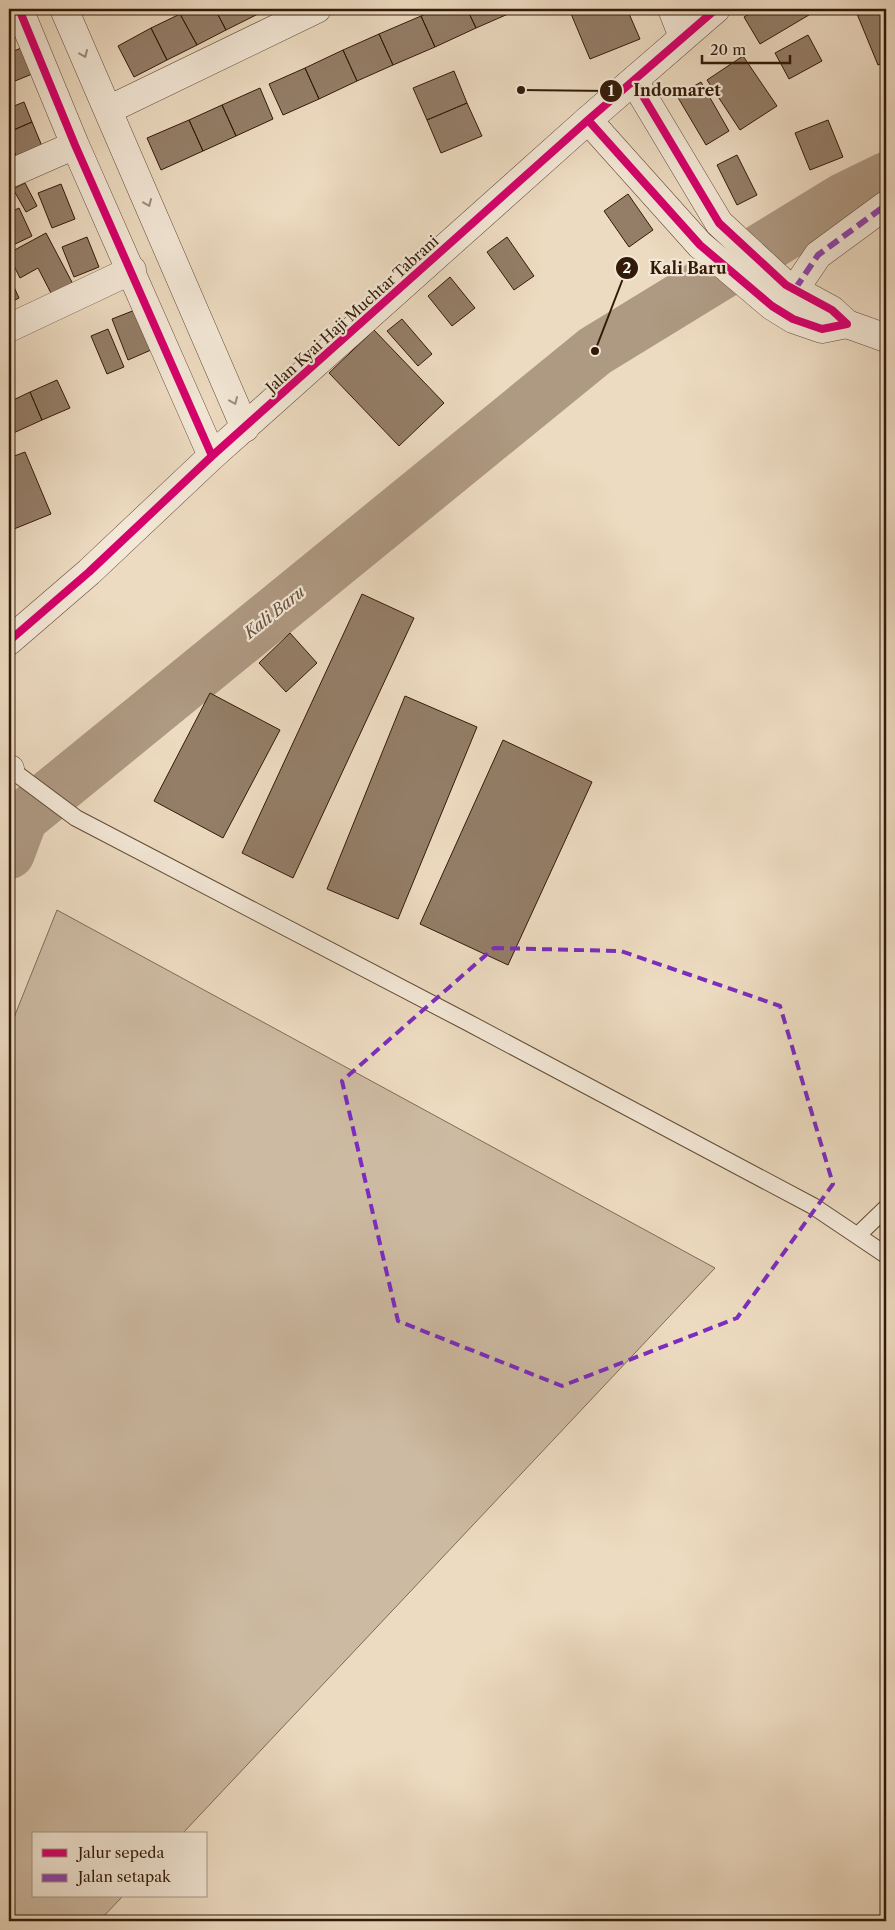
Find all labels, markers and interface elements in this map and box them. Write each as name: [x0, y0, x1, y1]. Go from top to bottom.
scale bar: [702, 32, 790, 64]
text: 20 m: [710, 40, 746, 59]
one-way arrow: [78, 49, 88, 57]
callout: Indomaret: [598, 75, 731, 106]
text: Indomaret: [633, 80, 721, 100]
text: 1: [608, 81, 615, 100]
one-way arrow: [142, 198, 152, 207]
street label: Jalan Kyai Haji Muchtar Tabrani: [260, 231, 443, 398]
callout: Kali Baru: [615, 253, 737, 284]
text: 2: [623, 258, 632, 277]
text: Kali Baru: [650, 258, 727, 278]
one-way arrow: [227, 396, 238, 405]
water label: Kali Baru: [238, 581, 309, 644]
legend: [32, 1832, 208, 1898]
text: Jalur sepeda: [76, 1843, 164, 1862]
text: Jalan setapak: [76, 1867, 172, 1886]

